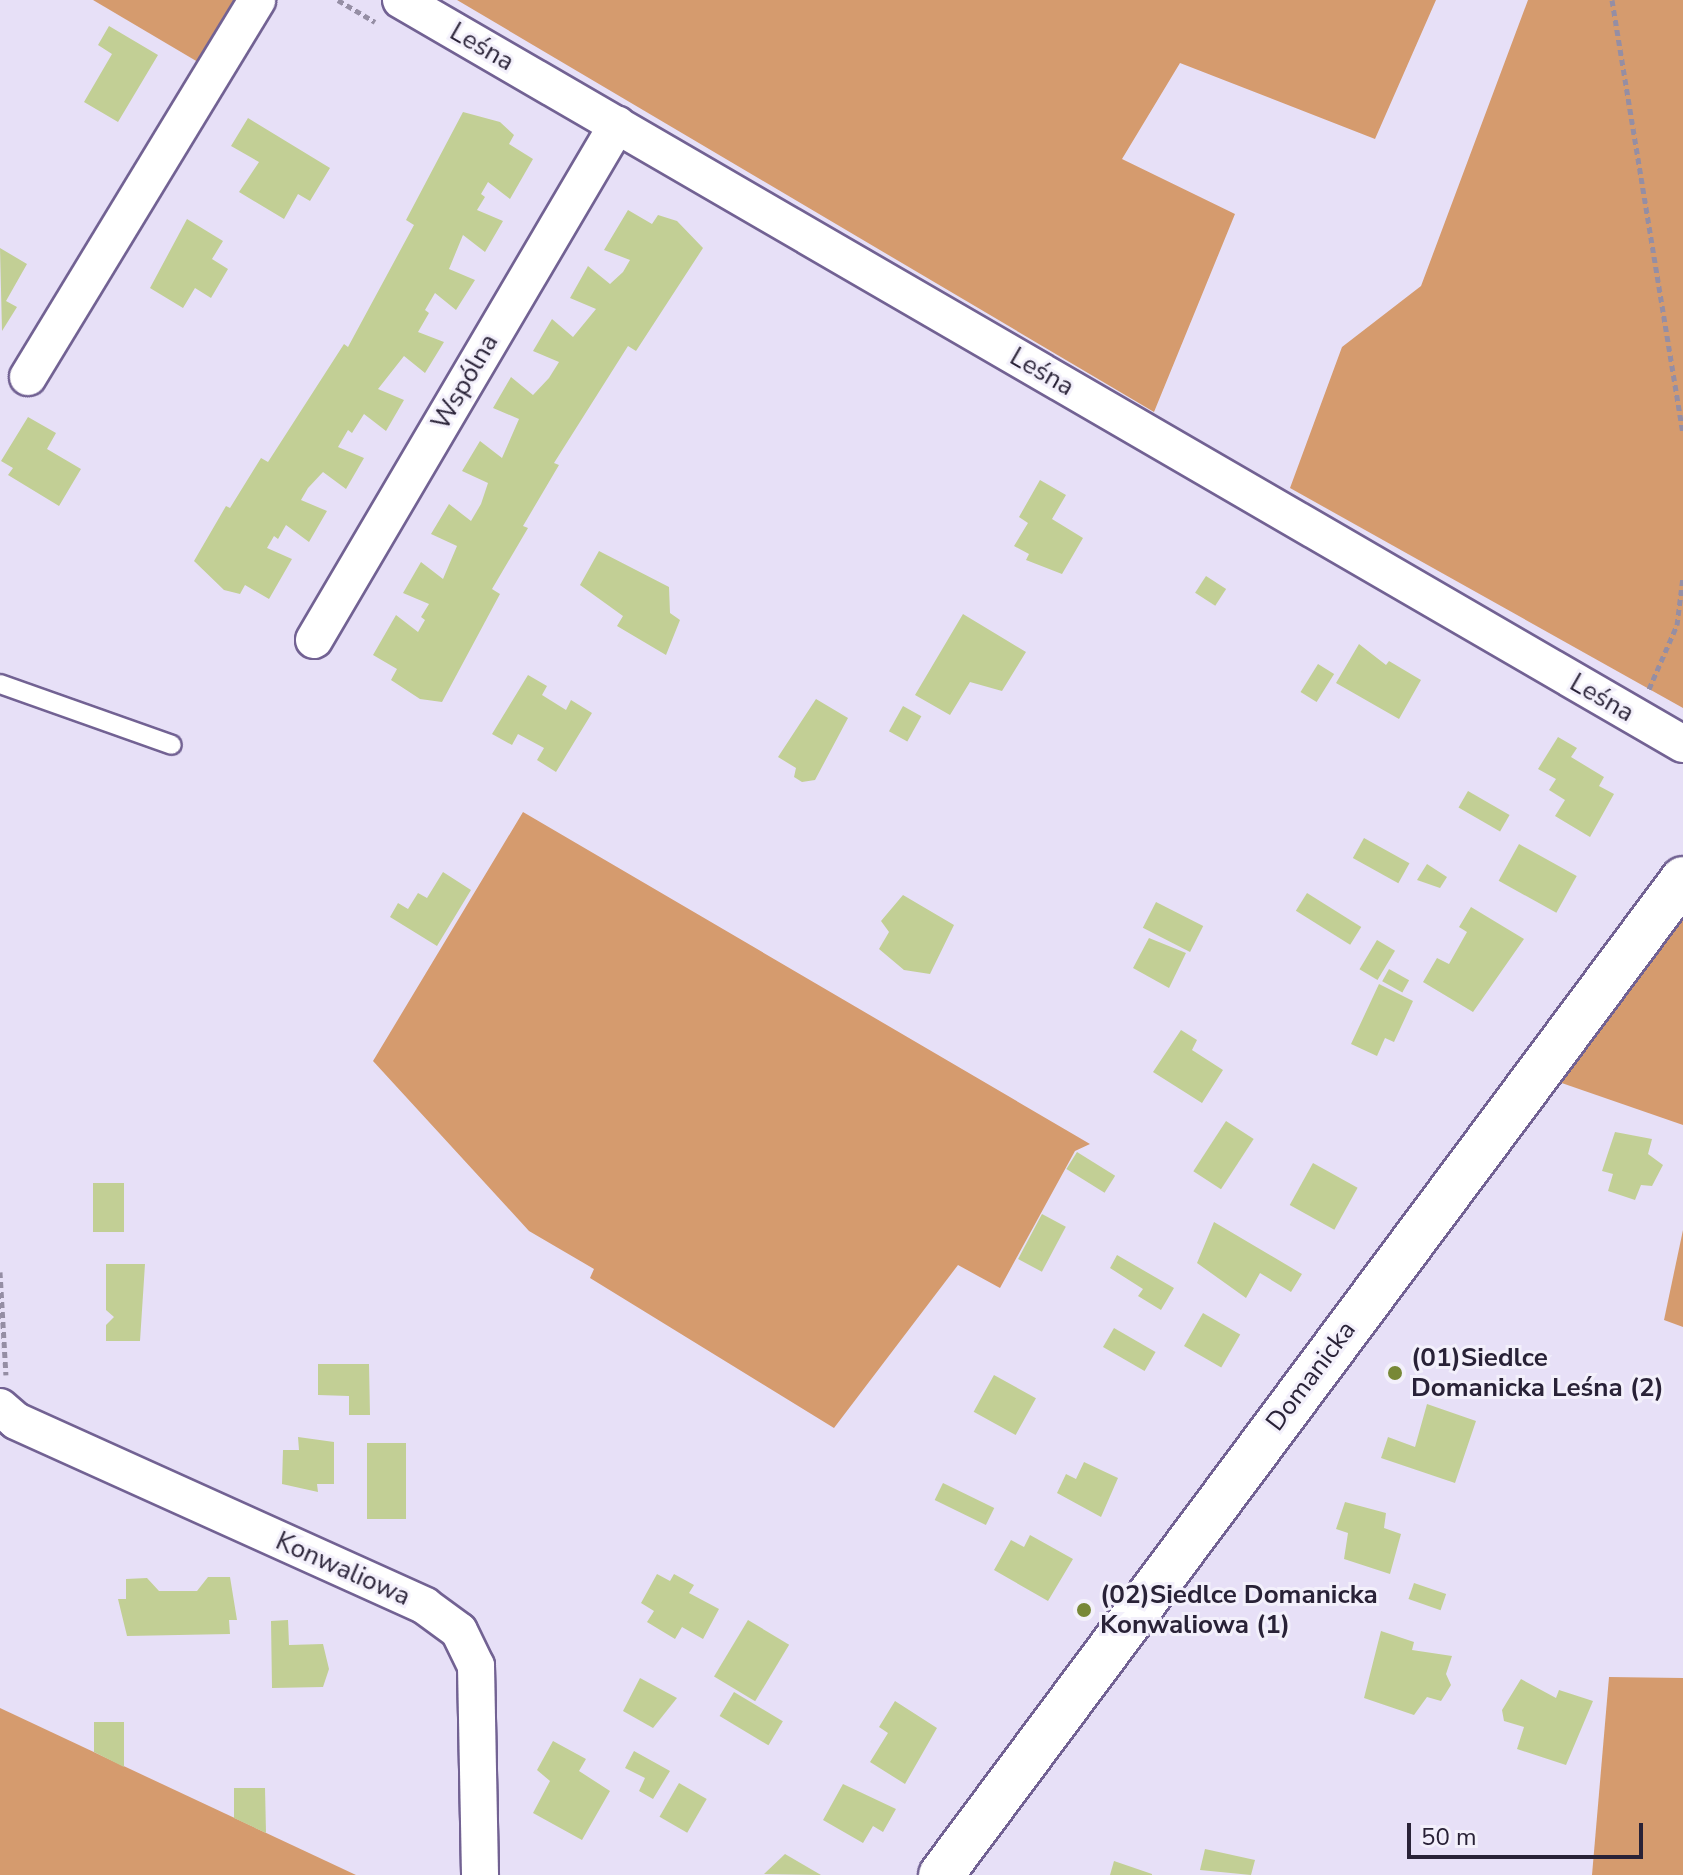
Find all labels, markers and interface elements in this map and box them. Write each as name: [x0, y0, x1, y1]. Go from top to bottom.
street label: Leśna: [444, 16, 520, 78]
street label: Wspólna: [425, 329, 505, 435]
street label: Leśna: [1004, 341, 1080, 403]
street label: Leśna: [1564, 667, 1640, 729]
street label: Domanicka: [1260, 1315, 1362, 1437]
place label: (01)Siedlce Domanicka Leśna (2): [1411, 1342, 1664, 1404]
marker: (01)Siedlce Domanicka Leśna (2): [1386, 1364, 1404, 1382]
street label: Konwaliowa: [271, 1526, 415, 1612]
place label: (02)Siedlce Domanicka Konwaliowa (1): [1100, 1579, 1378, 1640]
marker: (02)Siedlce Domanicka Konwaliowa (1): [1075, 1601, 1093, 1619]
scale bar: [1411, 1807, 1647, 1857]
text: 50 m: [1421, 1821, 1477, 1853]

